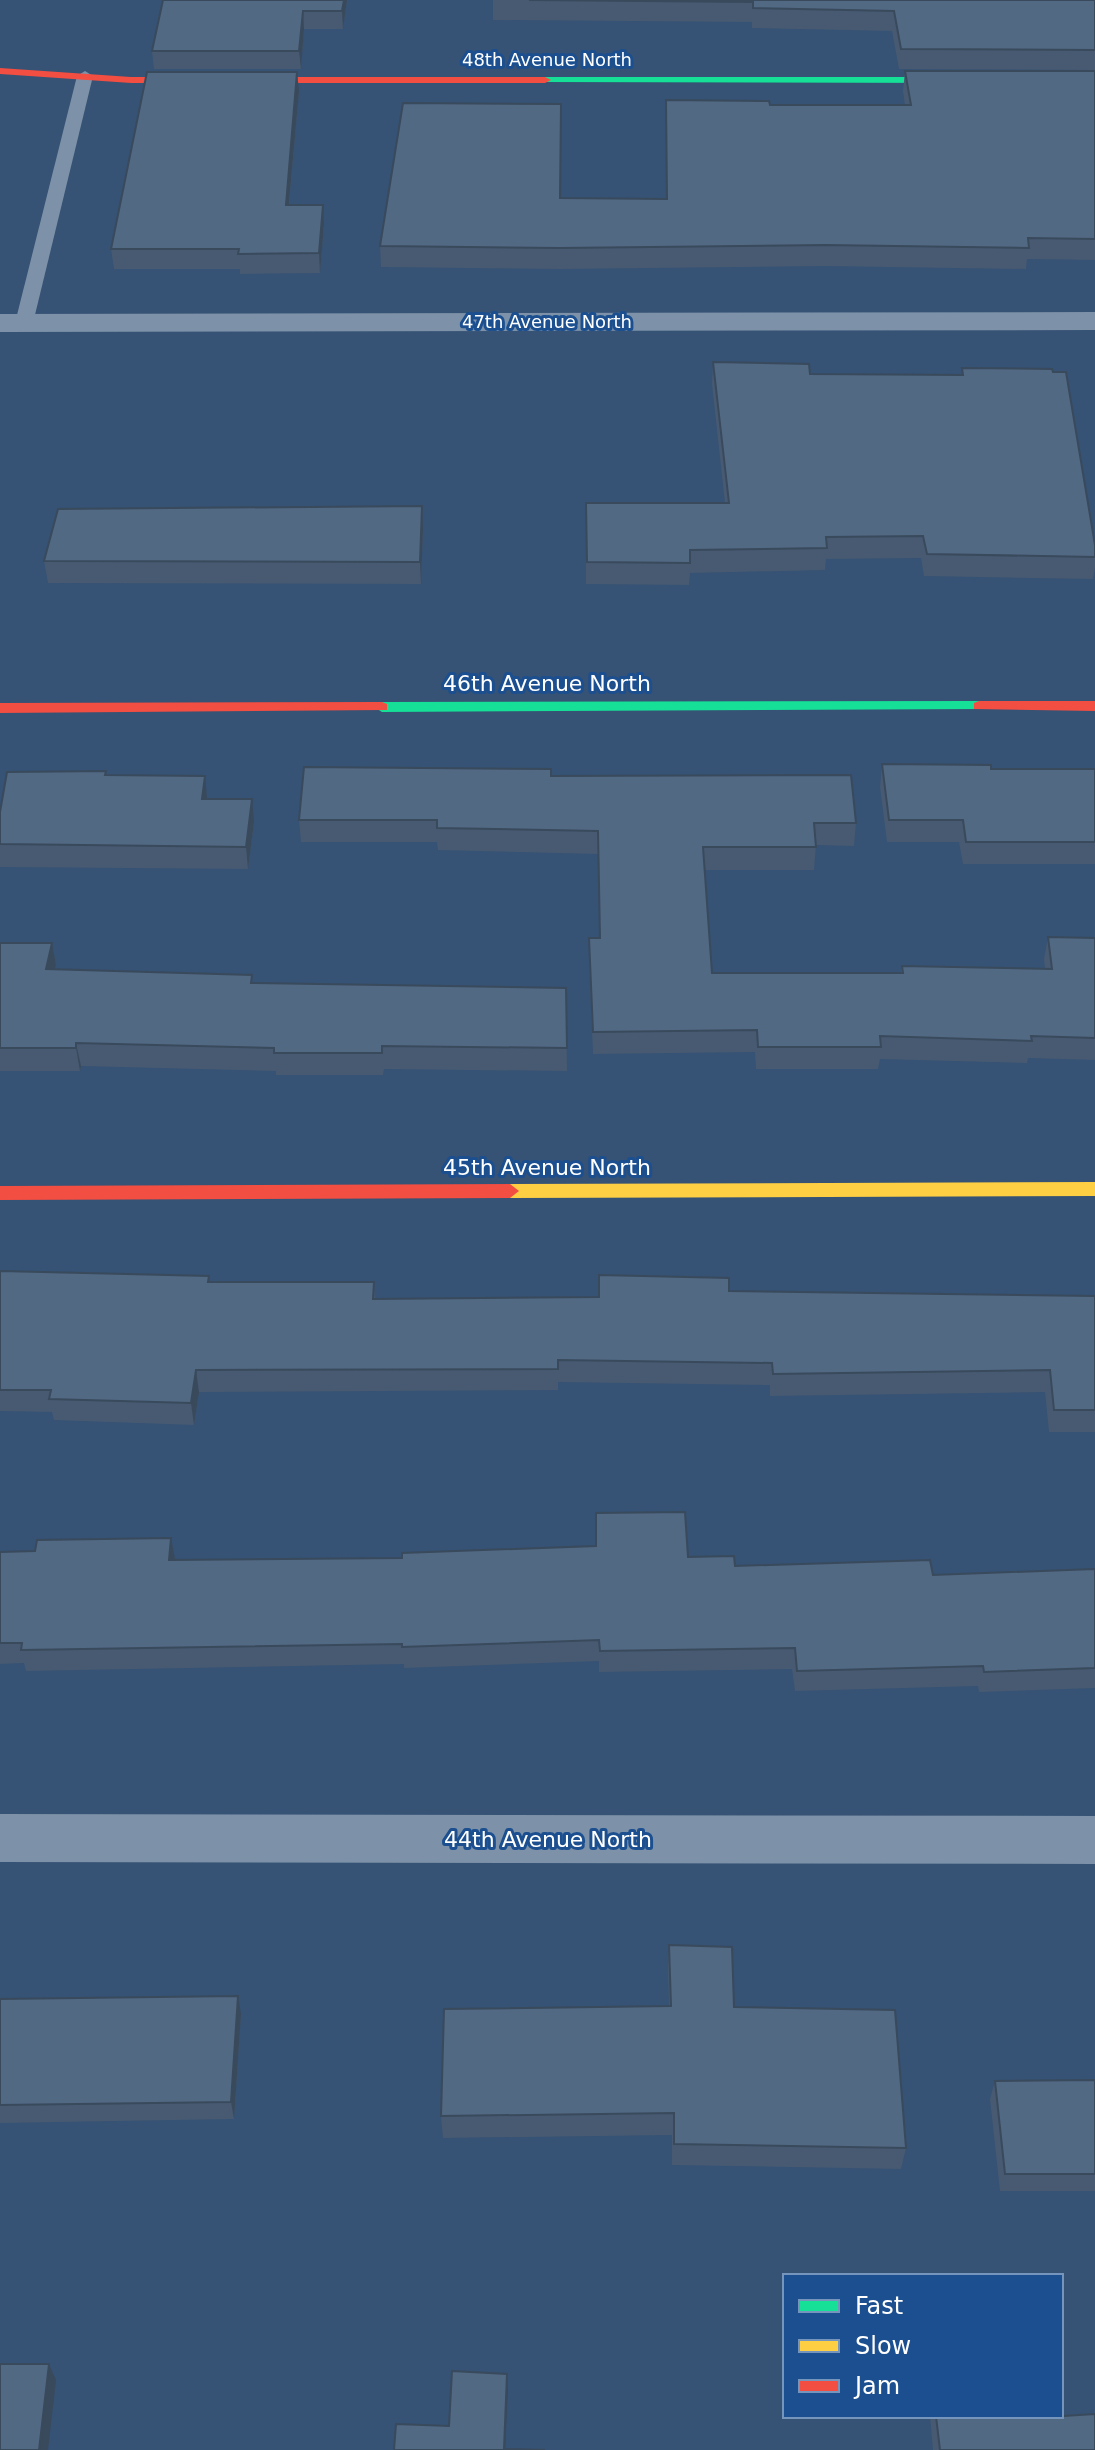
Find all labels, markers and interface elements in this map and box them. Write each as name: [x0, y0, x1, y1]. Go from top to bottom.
street label: 48th Avenue North: [462, 49, 632, 70]
street label: 47th Avenue North: [462, 311, 632, 332]
street label: 46th Avenue North: [443, 671, 651, 696]
street label: 45th Avenue North: [443, 1155, 651, 1180]
street label: 44th Avenue North: [444, 1827, 652, 1852]
legend: [783, 2274, 1063, 2418]
text: Fast: [855, 2292, 903, 2320]
text: Slow: [855, 2332, 911, 2360]
text: Jam: [853, 2372, 900, 2400]

